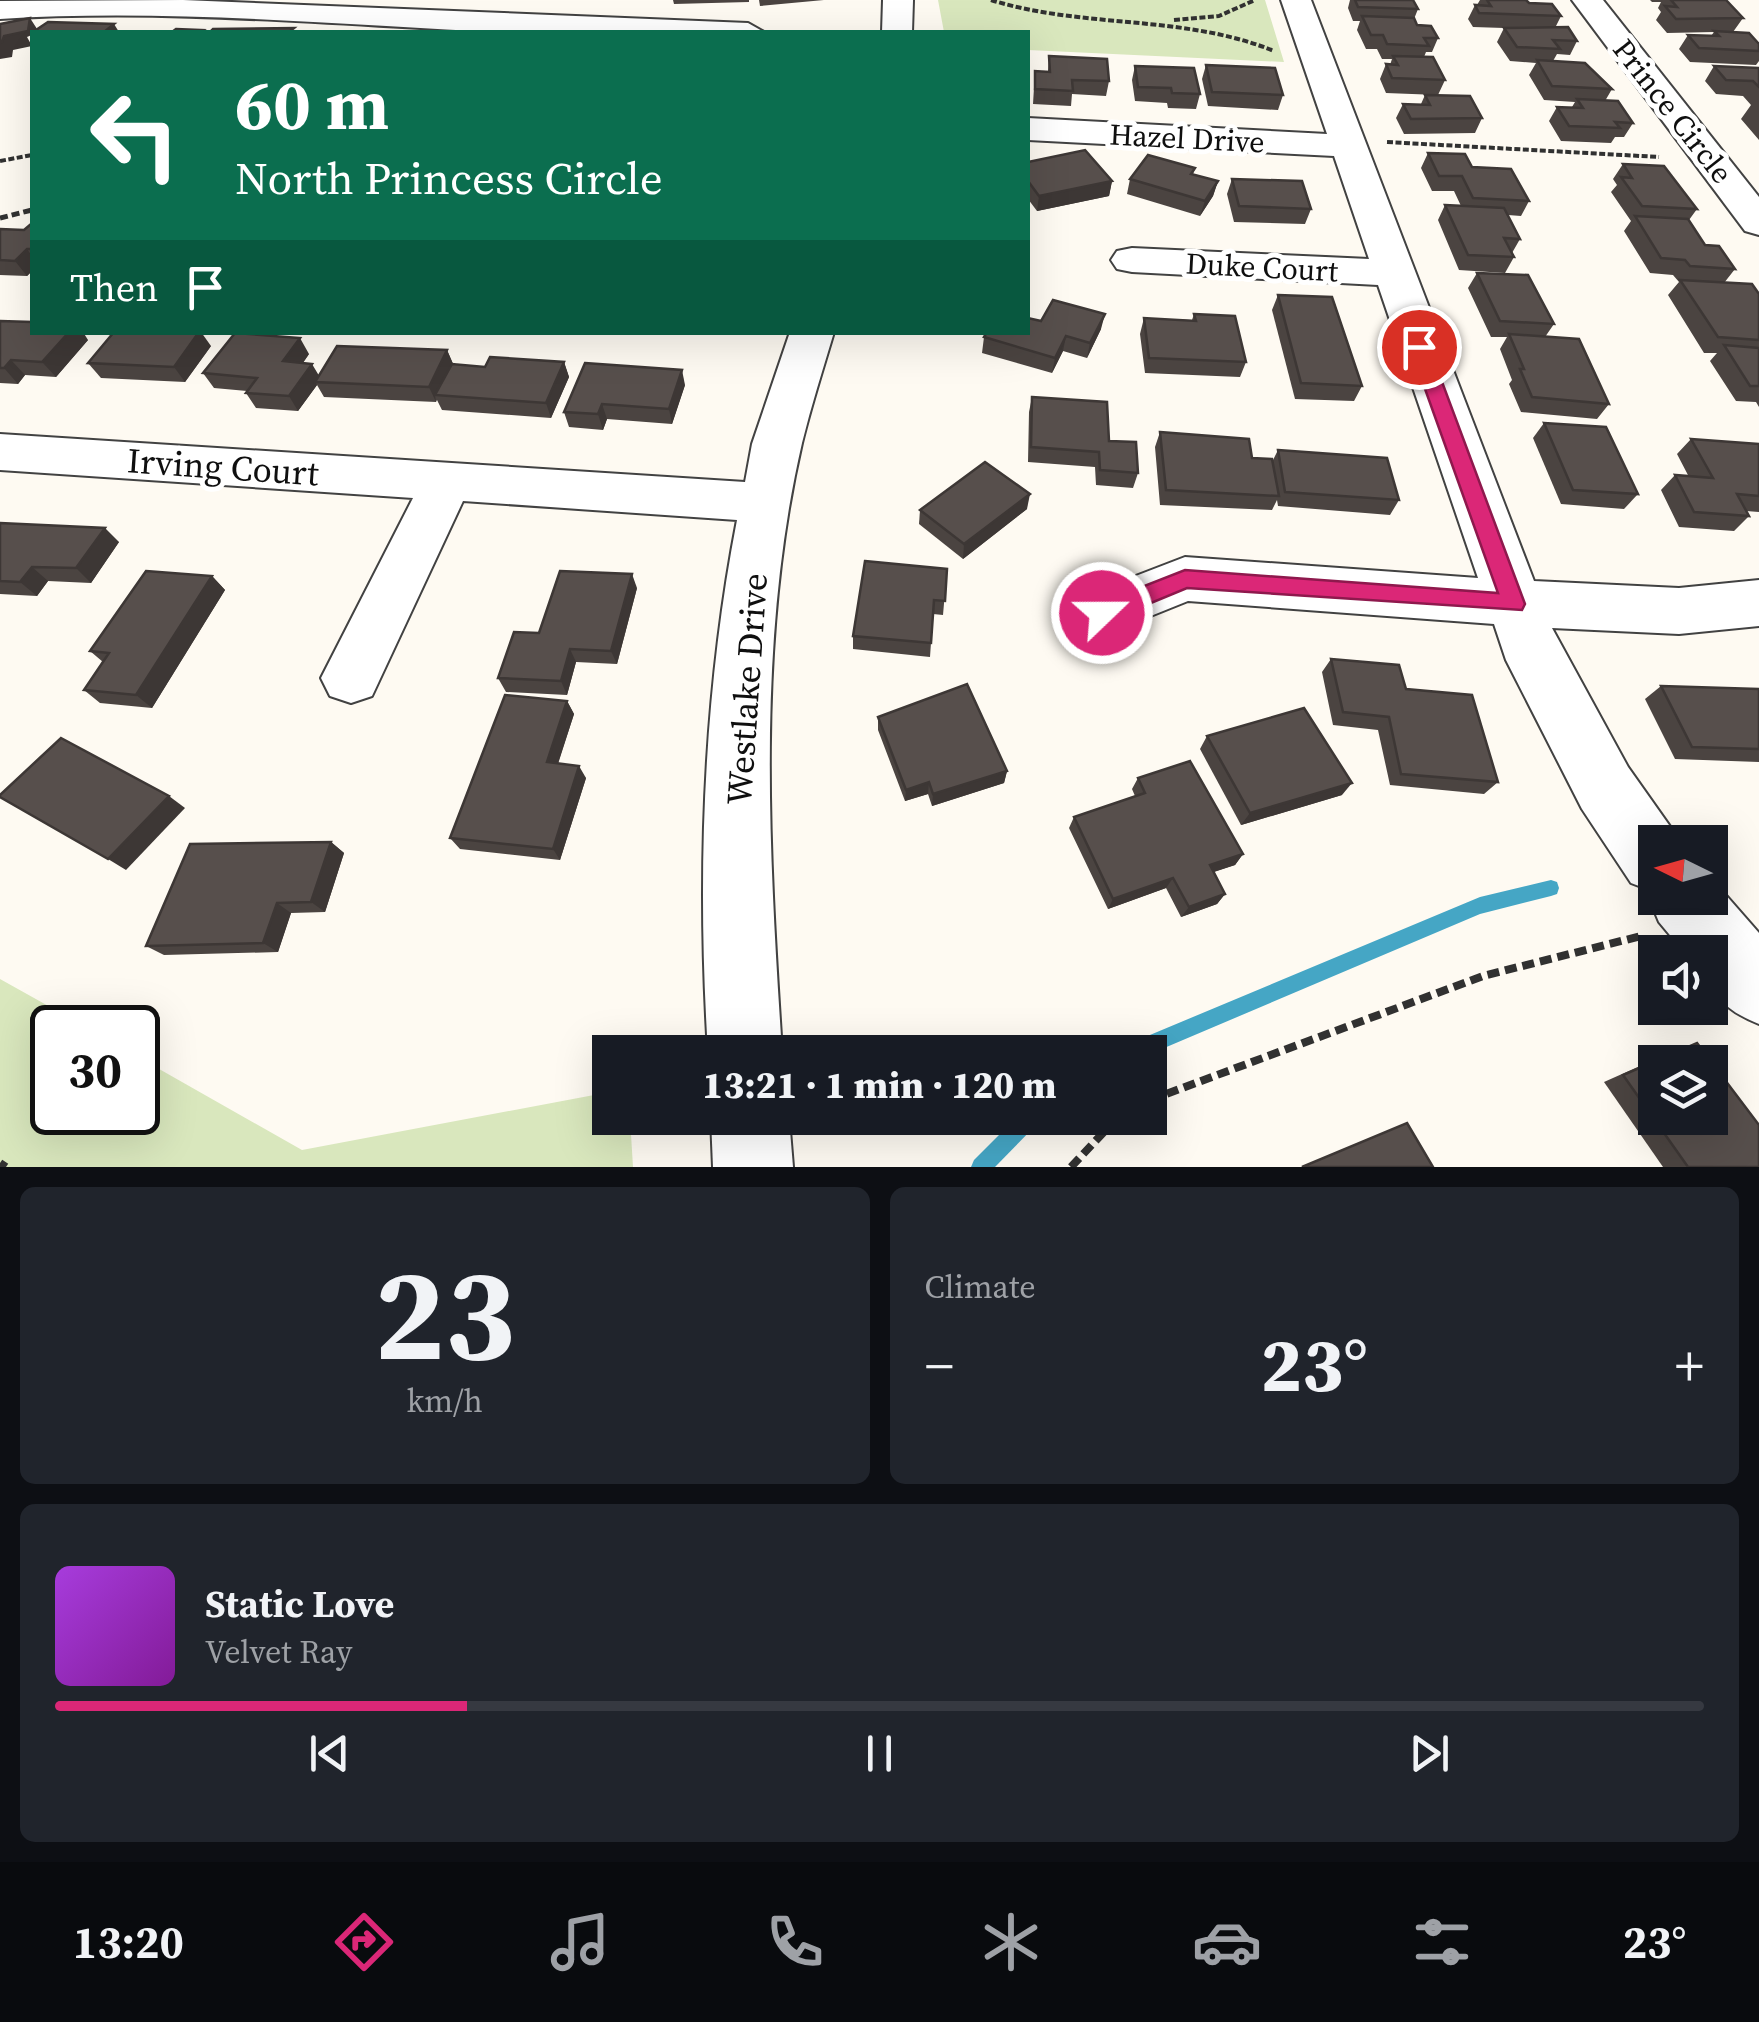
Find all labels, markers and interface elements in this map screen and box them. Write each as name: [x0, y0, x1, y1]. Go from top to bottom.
street label: Prince Circle: [1604, 30, 1742, 192]
text: 60 m: [235, 56, 389, 152]
icon: left: [70, 70, 200, 200]
street label: Hazel Drive: [1108, 113, 1266, 163]
text: North Princess Circle: [235, 147, 663, 209]
street label: Duke Court: [1185, 243, 1339, 291]
icon: arrive: [178, 260, 233, 315]
text: Then: [70, 262, 158, 314]
pin: [1377, 305, 1462, 390]
icon: arrive: [1392, 320, 1447, 375]
street label: Irving Court: [126, 436, 321, 498]
position arrow: [1050, 561, 1154, 665]
street label: Westlake Drive: [715, 571, 779, 807]
north arrow: [1638, 825, 1728, 915]
map controls: [1638, 825, 1728, 1135]
button: sound: [1638, 935, 1728, 1025]
speed limit sign: 30: [30, 1005, 160, 1135]
button: layers: [1638, 1045, 1728, 1135]
text: 13:21 · 1 min · 120 m: [702, 1059, 1057, 1111]
text: 23: [374, 1224, 515, 1403]
text: Climate: [925, 1265, 1036, 1309]
text: 23°: [1261, 1313, 1368, 1416]
text: −: [925, 1328, 954, 1403]
text: +: [1675, 1328, 1704, 1403]
text: km/h: [407, 1379, 483, 1423]
text: Static Love: [205, 1578, 394, 1630]
text: Velvet Ray: [205, 1630, 352, 1674]
icon: previous: [302, 1726, 357, 1781]
icon: pause: [852, 1726, 907, 1781]
icon: next: [1402, 1726, 1457, 1781]
icon: directions: [329, 1907, 399, 1977]
icon: music: [545, 1907, 615, 1977]
icon: phone: [760, 1907, 830, 1977]
icon: climate: [976, 1907, 1046, 1977]
icon: car: [1192, 1907, 1262, 1977]
icon: filters: [1407, 1907, 1477, 1977]
text: 13:20: [73, 1911, 184, 1973]
text: 23°: [1623, 1911, 1686, 1973]

